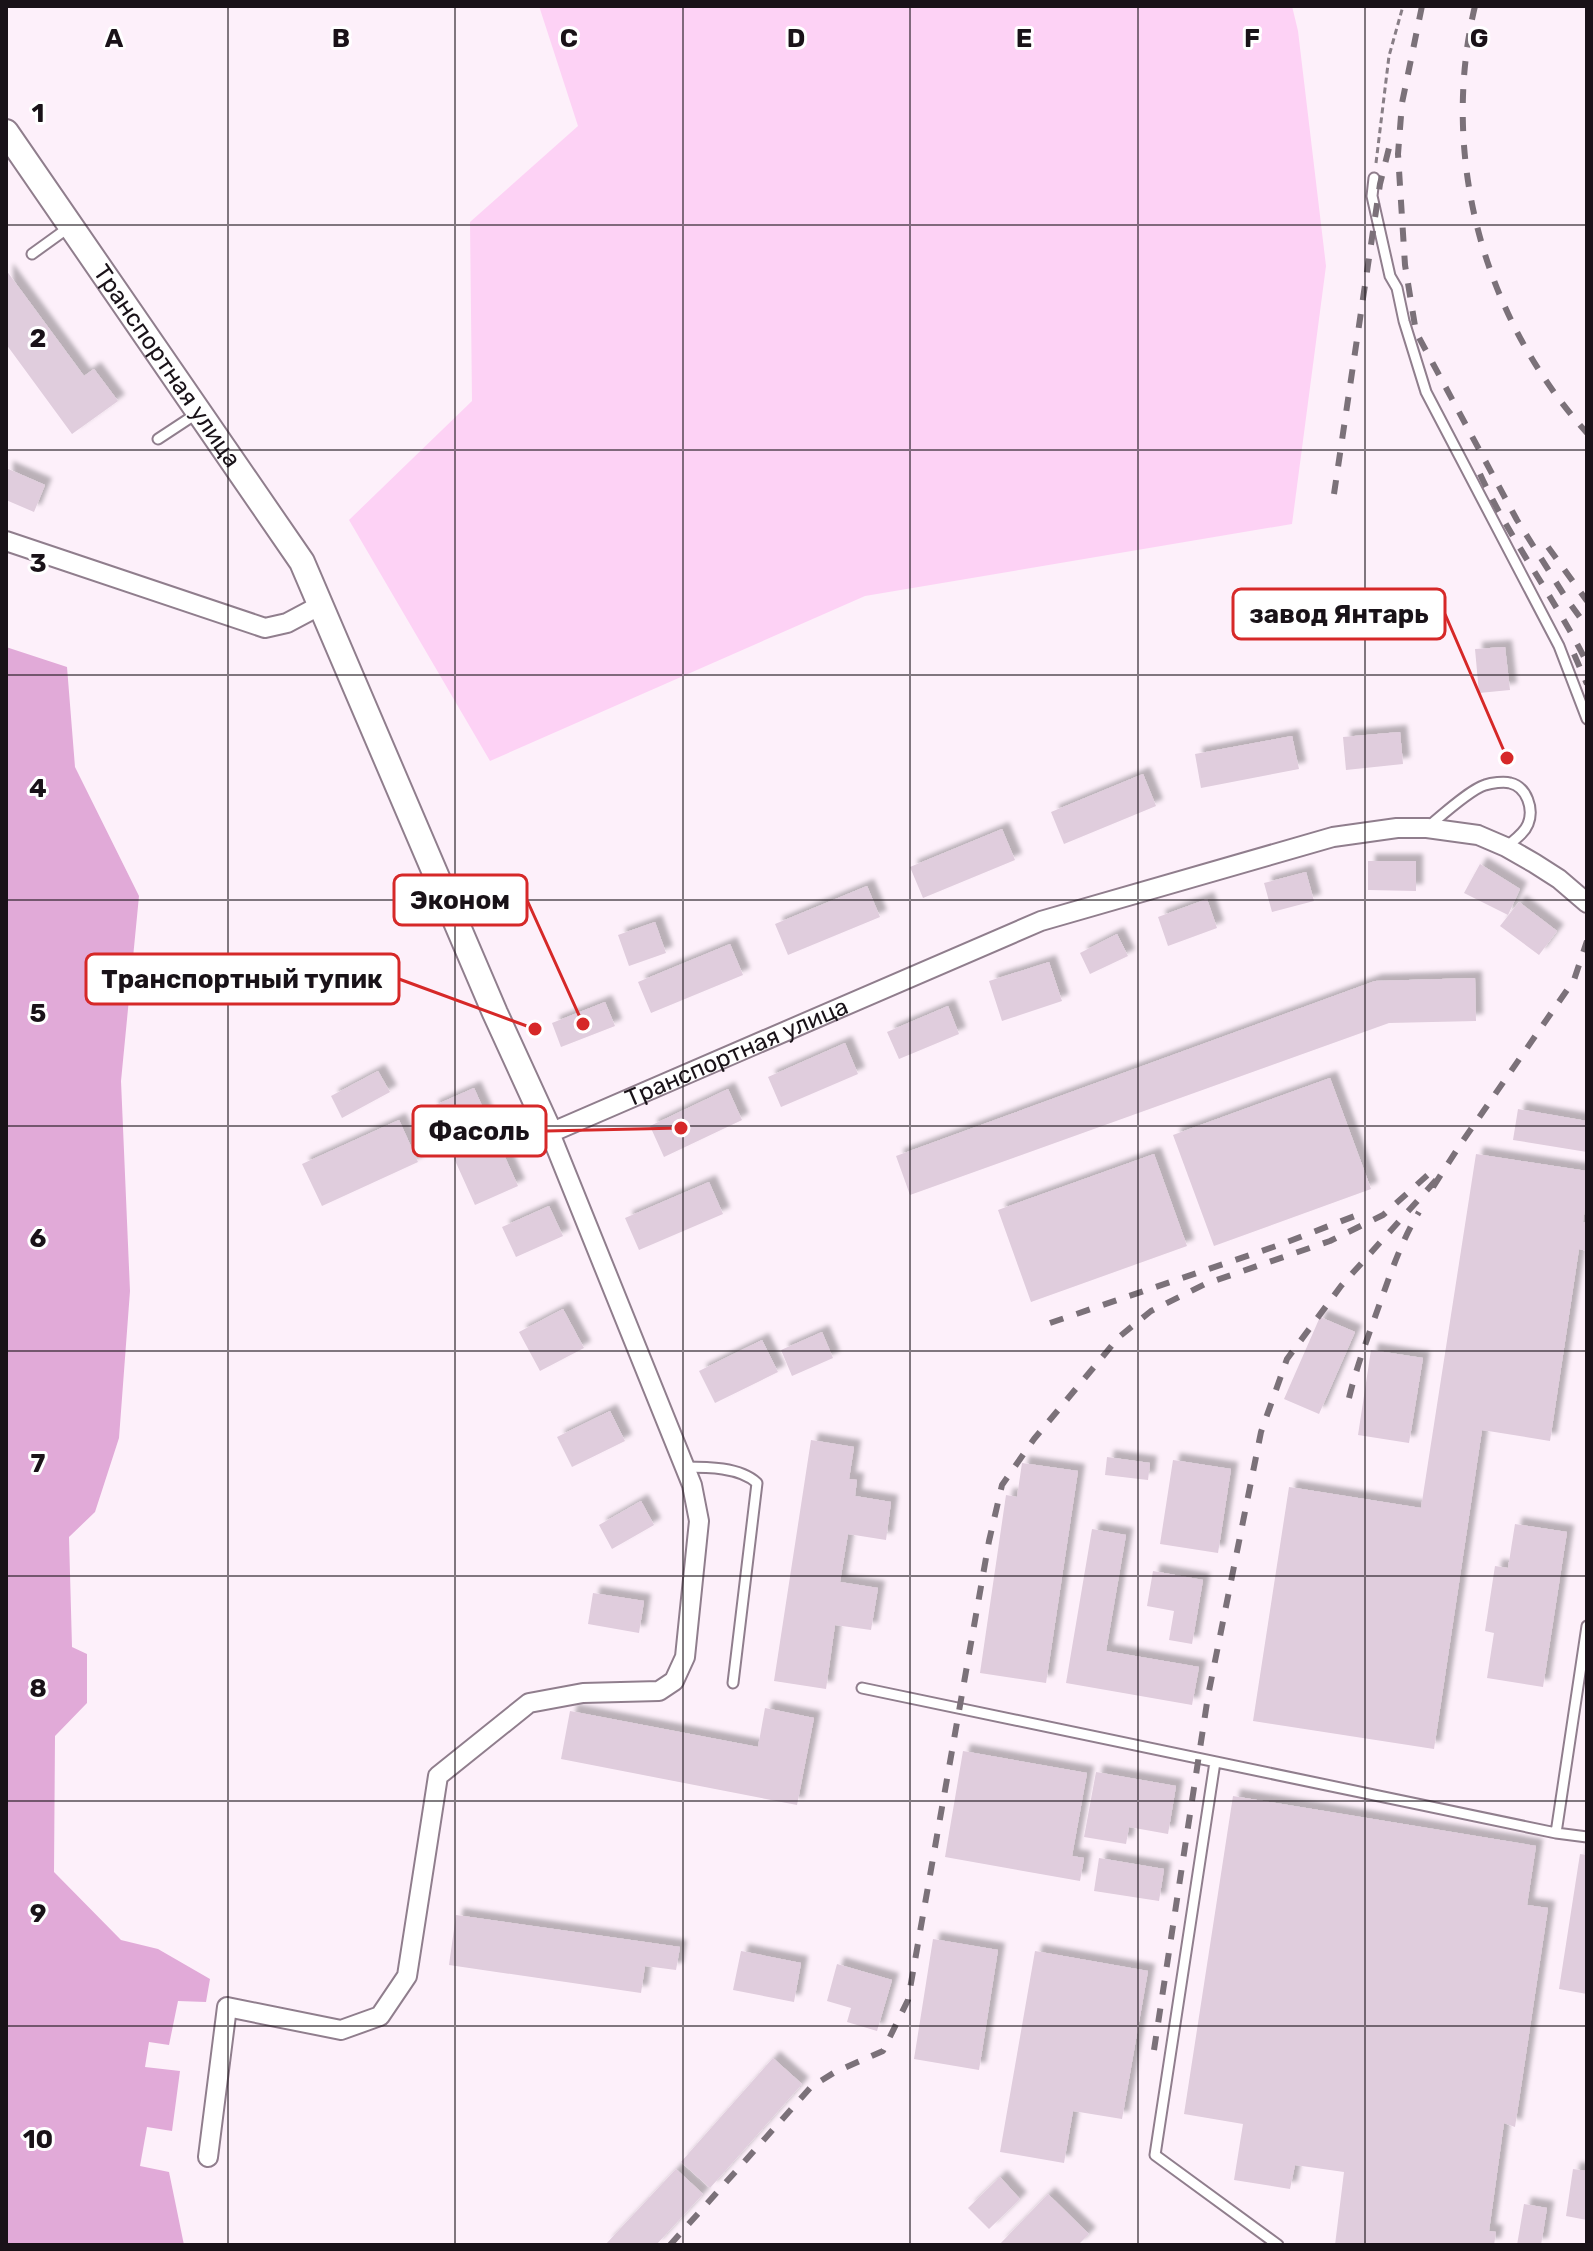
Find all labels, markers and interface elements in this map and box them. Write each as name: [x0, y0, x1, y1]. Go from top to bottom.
text: A: [105, 23, 124, 54]
text: B: [332, 23, 350, 54]
text: C: [560, 23, 578, 54]
text: D: [787, 23, 805, 54]
text: E: [1016, 23, 1032, 54]
text: F: [1244, 23, 1260, 54]
text: G: [1470, 23, 1488, 54]
text: 1: [32, 98, 44, 129]
street label: Транспортная улица: [87, 259, 247, 473]
text: 2: [30, 323, 46, 354]
text: 3: [29, 548, 47, 579]
callout: завод Янтарь: [1233, 589, 1445, 639]
text: завод Янтарь: [1249, 599, 1429, 630]
text: 4: [29, 773, 47, 804]
callout: Эконом: [394, 875, 527, 925]
text: Эконом: [410, 885, 510, 916]
callout: Транспортный тупик: [86, 954, 399, 1004]
text: Транспортный тупик: [101, 964, 383, 995]
street label: Транспортная улица: [621, 992, 852, 1113]
text: 5: [30, 998, 46, 1029]
callout: Фасоль: [413, 1106, 546, 1156]
text: Фасоль: [428, 1116, 530, 1147]
text: 6: [30, 1223, 47, 1254]
text: 7: [31, 1448, 46, 1479]
text: 8: [29, 1673, 47, 1704]
text: 9: [30, 1898, 46, 1929]
text: 10: [23, 2124, 53, 2155]

